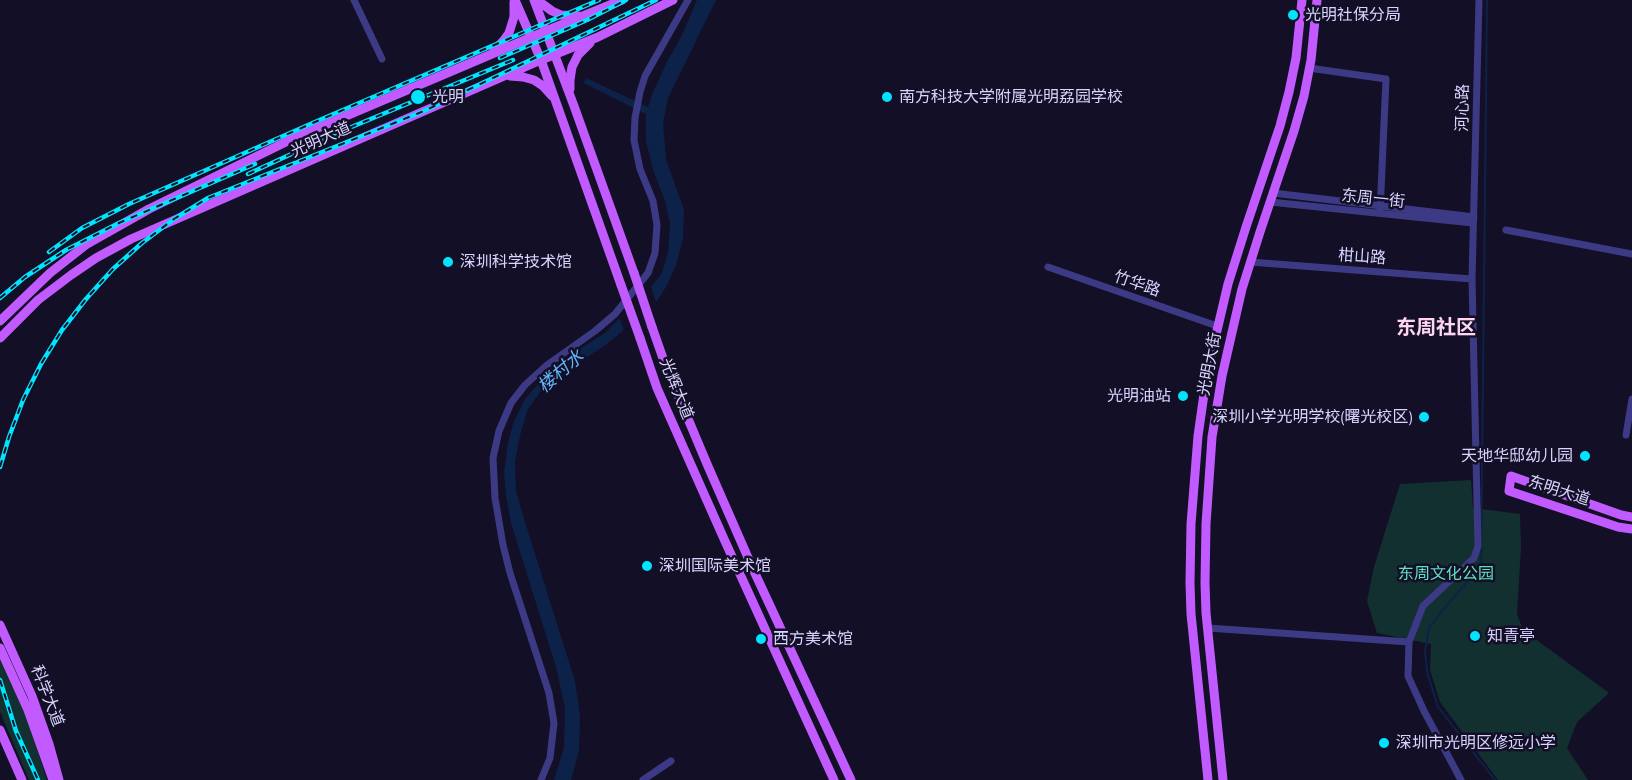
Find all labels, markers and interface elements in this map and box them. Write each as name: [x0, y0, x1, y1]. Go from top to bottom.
place label: 光明社保分局: [1305, 5, 1401, 25]
marker: 光明社保分局: [1286, 8, 1300, 22]
street label: 河心路: [1453, 84, 1473, 132]
place label: 光明: [432, 87, 464, 107]
place label: 南方科技大学附属光明荔园学校: [899, 87, 1123, 107]
marker: 光明: [409, 88, 427, 106]
marker: 南方科技大学附属光明荔园学校: [880, 90, 894, 104]
street label: 光明大道: [288, 118, 354, 162]
street label: 东周一街: [1340, 186, 1406, 212]
street label: 柑山路: [1337, 246, 1387, 268]
place label: 深圳科学技术馆: [460, 252, 572, 272]
marker: 深圳科学技术馆: [441, 255, 455, 269]
street label: 竹华路: [1111, 267, 1163, 301]
district label: 东周社区: [1396, 316, 1476, 340]
street label: 光明大街: [1194, 331, 1226, 397]
water label: 楼村水: [534, 346, 588, 398]
street label: 光辉大道: [655, 356, 697, 422]
place label: 光明油站: [1107, 386, 1171, 406]
marker: 光明油站: [1176, 389, 1190, 403]
place label: 深圳小学光明学校(曙光校区): [1213, 407, 1412, 427]
marker: 深圳小学光明学校(曙光校区): [1417, 410, 1431, 424]
place label: 天地华邸幼儿园: [1461, 446, 1573, 466]
marker: 天地华邸幼儿园: [1578, 449, 1592, 463]
street label: 东明大道: [1526, 472, 1592, 510]
place label: 深圳国际美术馆: [659, 556, 771, 576]
marker: 深圳国际美术馆: [640, 559, 654, 573]
park label: 东周文化公园: [1398, 564, 1494, 584]
place label: 知青亭: [1487, 626, 1535, 646]
place label: 西方美术馆: [773, 629, 853, 649]
marker: 知青亭: [1468, 629, 1482, 643]
marker: 西方美术馆: [754, 632, 768, 646]
street label: 科学大道: [27, 663, 67, 729]
place label: 深圳市光明区修远小学: [1396, 733, 1556, 753]
marker: 深圳市光明区修远小学: [1377, 736, 1391, 750]

